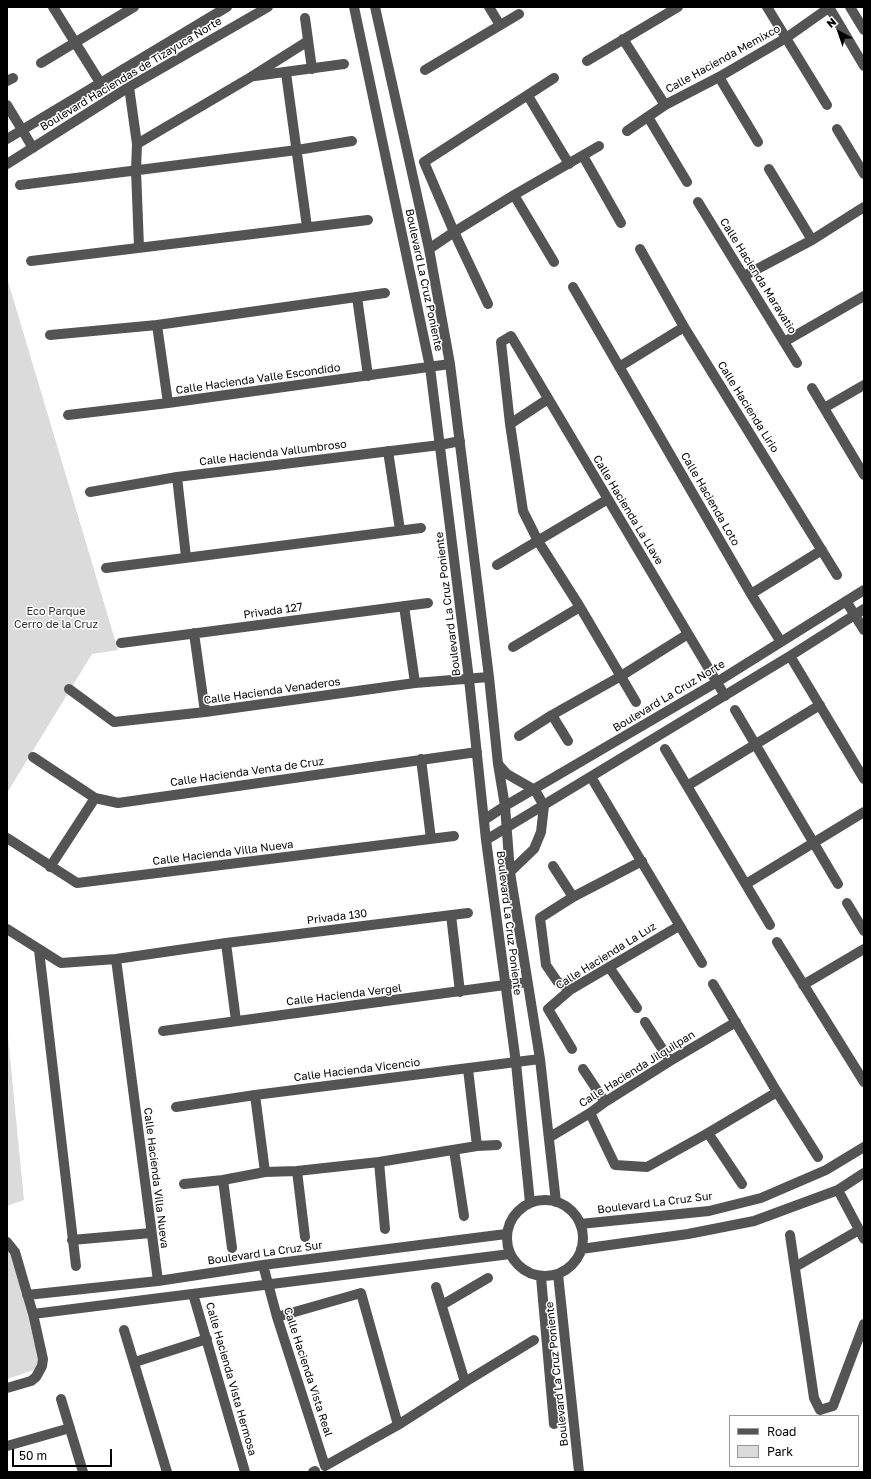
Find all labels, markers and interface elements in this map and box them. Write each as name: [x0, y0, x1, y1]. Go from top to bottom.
north arrow: [819, 12, 859, 52]
street label: Boulevard Haciendas de Tizayuca Norte: [38, 14, 224, 134]
text: N: [824, 15, 838, 30]
street label: Calle Hacienda Memixco: [663, 22, 783, 96]
street label: Boulevard La Cruz Poniente: [402, 208, 446, 352]
street label: Calle Hacienda Maravatio: [717, 216, 799, 336]
street label: Calle Hacienda Lirio: [715, 359, 781, 455]
street label: Calle Hacienda Valle Escondido: [175, 361, 341, 397]
street label: Calle Hacienda Vallumbroso: [199, 437, 347, 469]
street label: Calle Hacienda Loto: [678, 450, 742, 548]
street label: Calle Hacienda La Llave: [590, 453, 666, 567]
street label: Boulevard La Cruz Poniente: [433, 531, 463, 677]
street label: Privada 127: [242, 600, 304, 622]
park label: Eco Parque Cerro de la Cruz: [14, 605, 98, 631]
street label: Boulevard La Cruz Norte: [611, 657, 727, 735]
street label: Calle Hacienda Venaderos: [203, 675, 341, 707]
street label: Calle Hacienda Venta de Cruz: [169, 755, 325, 789]
street label: Calle Hacienda Villa Nueva: [152, 838, 294, 868]
street label: Boulevard La Cruz Poniente: [494, 850, 524, 996]
street label: Privada 130: [306, 907, 368, 927]
street label: Calle Hacienda La Luz: [553, 920, 659, 992]
street label: Calle Hacienda Vergel: [286, 981, 402, 1009]
street label: Calle Hacienda Jilquilpan: [577, 1028, 697, 1110]
street label: Calle Hacienda Vicencio: [293, 1056, 421, 1084]
street label: Calle Hacienda Villa Nueva: [141, 1107, 171, 1249]
street label: Boulevard La Cruz Sur: [597, 1189, 713, 1217]
street label: Boulevard La Cruz Sur: [207, 1238, 323, 1268]
street label: Calle Hacienda Vista Hermosa: [203, 1301, 259, 1457]
street label: Boulevard La Cruz Poniente: [543, 1301, 571, 1447]
street label: Calle Hacienda Vista Real: [281, 1306, 335, 1438]
legend: [729, 1415, 859, 1467]
text: Road: [767, 1424, 796, 1439]
scale bar: [14, 1441, 114, 1467]
text: Park: [767, 1444, 793, 1459]
text: 50 m: [19, 1448, 47, 1463]

